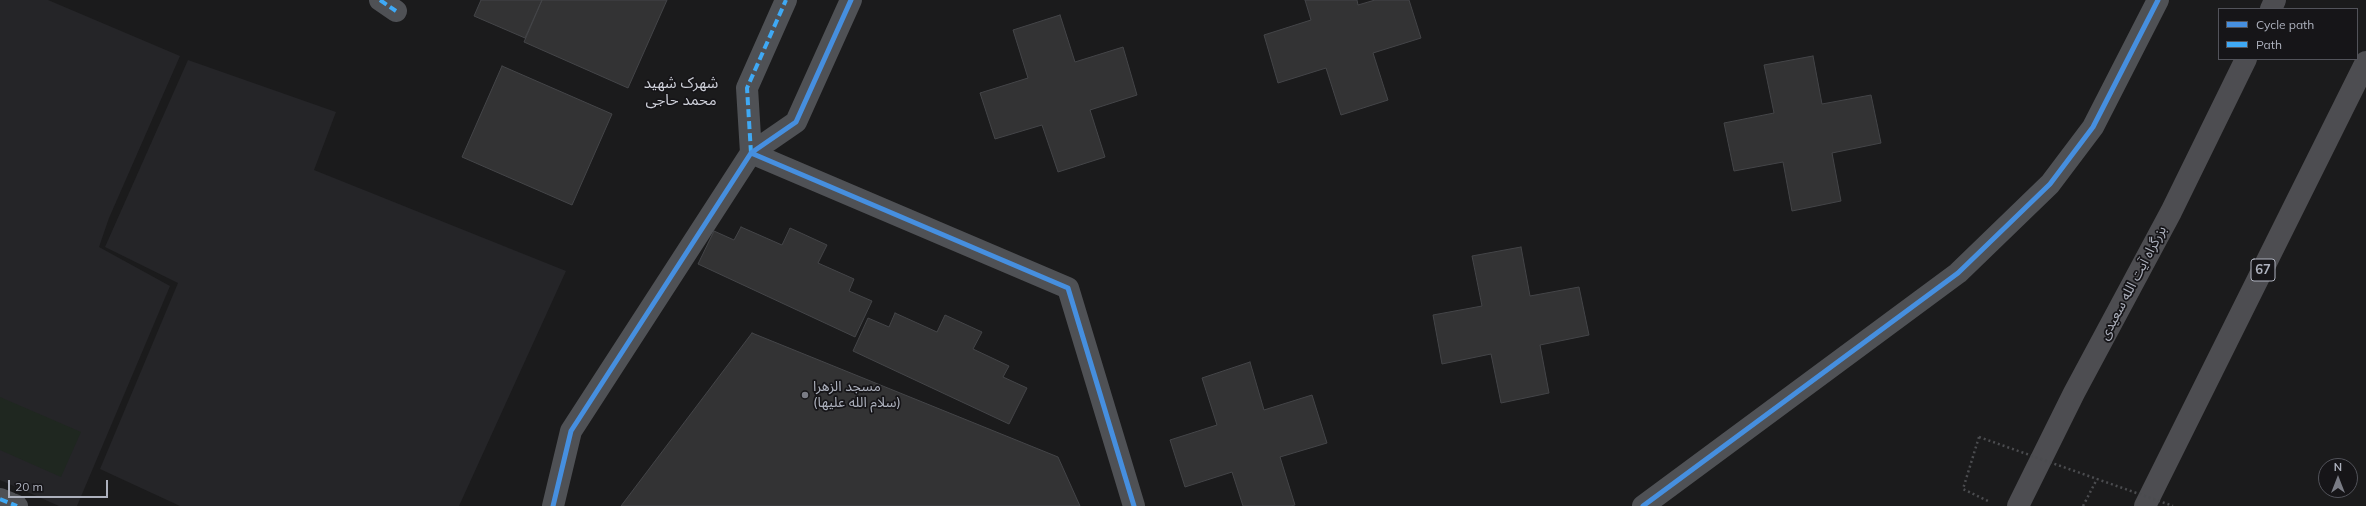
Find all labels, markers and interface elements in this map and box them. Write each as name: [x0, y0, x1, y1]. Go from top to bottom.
legend: [2218, 8, 2358, 60]
text: Cycle path: [2256, 17, 2314, 32]
text: Path: [2256, 37, 2282, 52]
district label: شهرک شهید محمد حاجی: [644, 74, 718, 109]
street label: بزرگراه آیت الله سعیدی: [2096, 223, 2170, 343]
road number: 67: [2251, 259, 2275, 281]
place label: مسجد الزهرا (سلام الله علیها): [813, 379, 901, 412]
marker: مسجد الزهرا (سلام الله علیها): [800, 390, 810, 400]
north arrow: [2318, 458, 2358, 498]
text: N: [2334, 460, 2342, 474]
scale bar: [10, 472, 110, 498]
text: 20 m: [15, 479, 43, 494]

